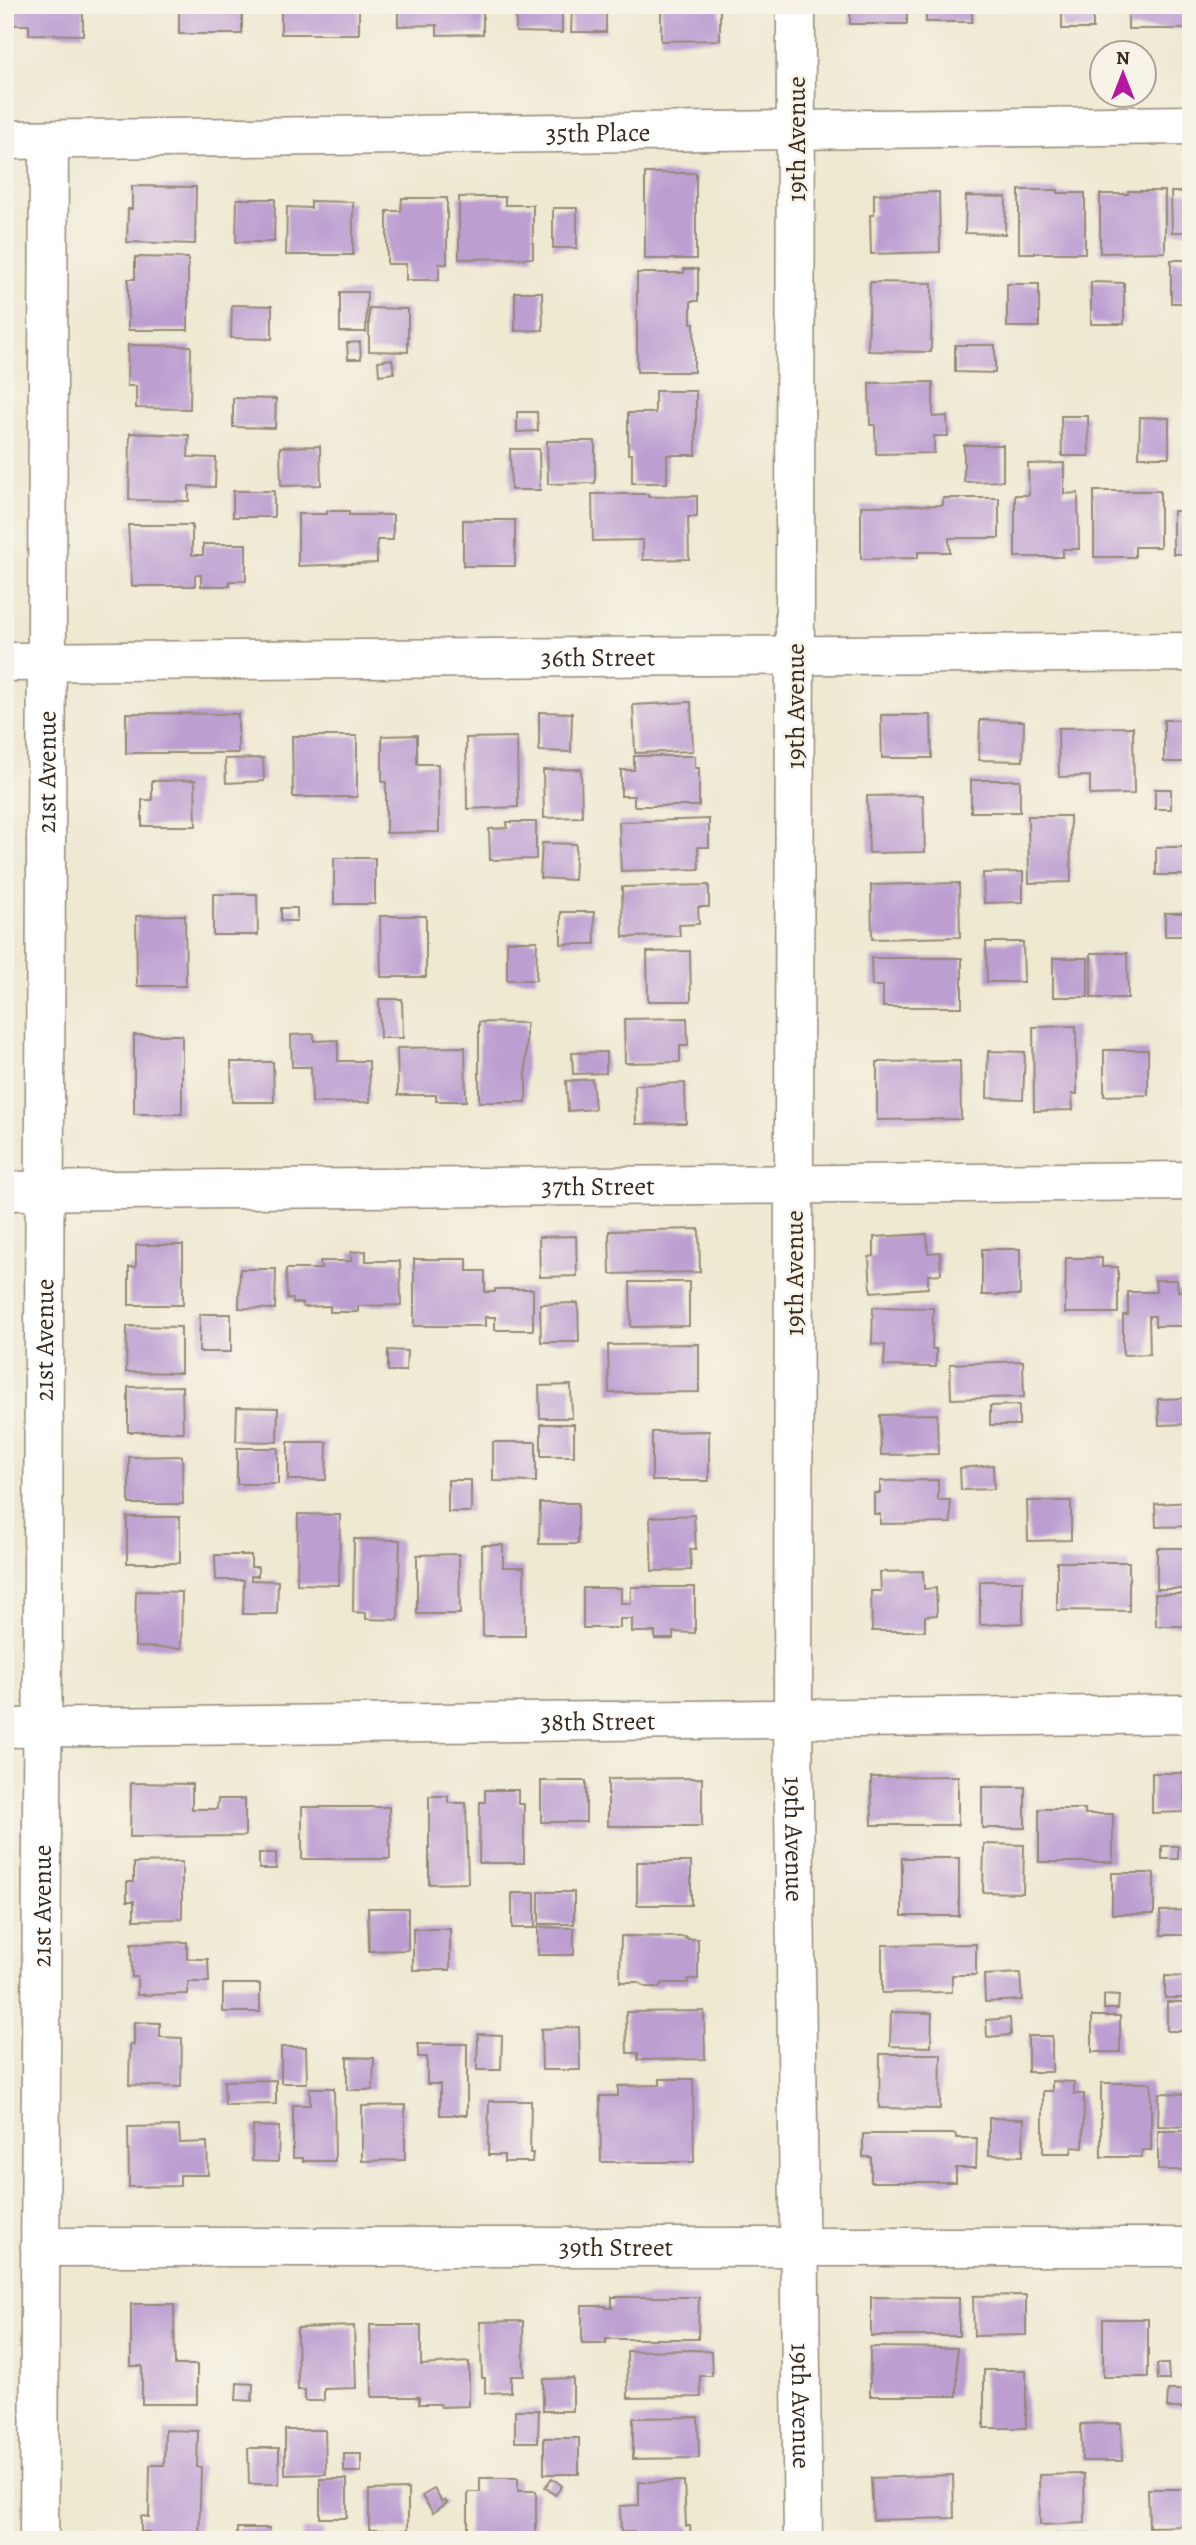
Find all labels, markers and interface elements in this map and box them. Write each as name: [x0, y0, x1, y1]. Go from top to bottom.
north arrow: [1088, 38, 1158, 108]
text: N: [1116, 45, 1130, 71]
street label: 19th Avenue: [779, 76, 814, 202]
street label: 35th Place: [545, 114, 651, 151]
street label: 36th Street: [541, 639, 656, 675]
street label: 19th Avenue: [778, 643, 813, 769]
street label: 21st Avenue: [29, 710, 64, 834]
street label: 37th Street: [541, 1168, 655, 1204]
street label: 19th Avenue: [777, 1210, 812, 1336]
street label: 21st Avenue: [26, 1278, 62, 1402]
street label: 38th Street: [540, 1703, 656, 1739]
street label: 19th Avenue: [776, 1776, 813, 1902]
street label: 21st Avenue: [24, 1844, 59, 1968]
street label: 39th Street: [559, 2230, 674, 2265]
street label: 19th Avenue: [783, 2343, 820, 2469]

